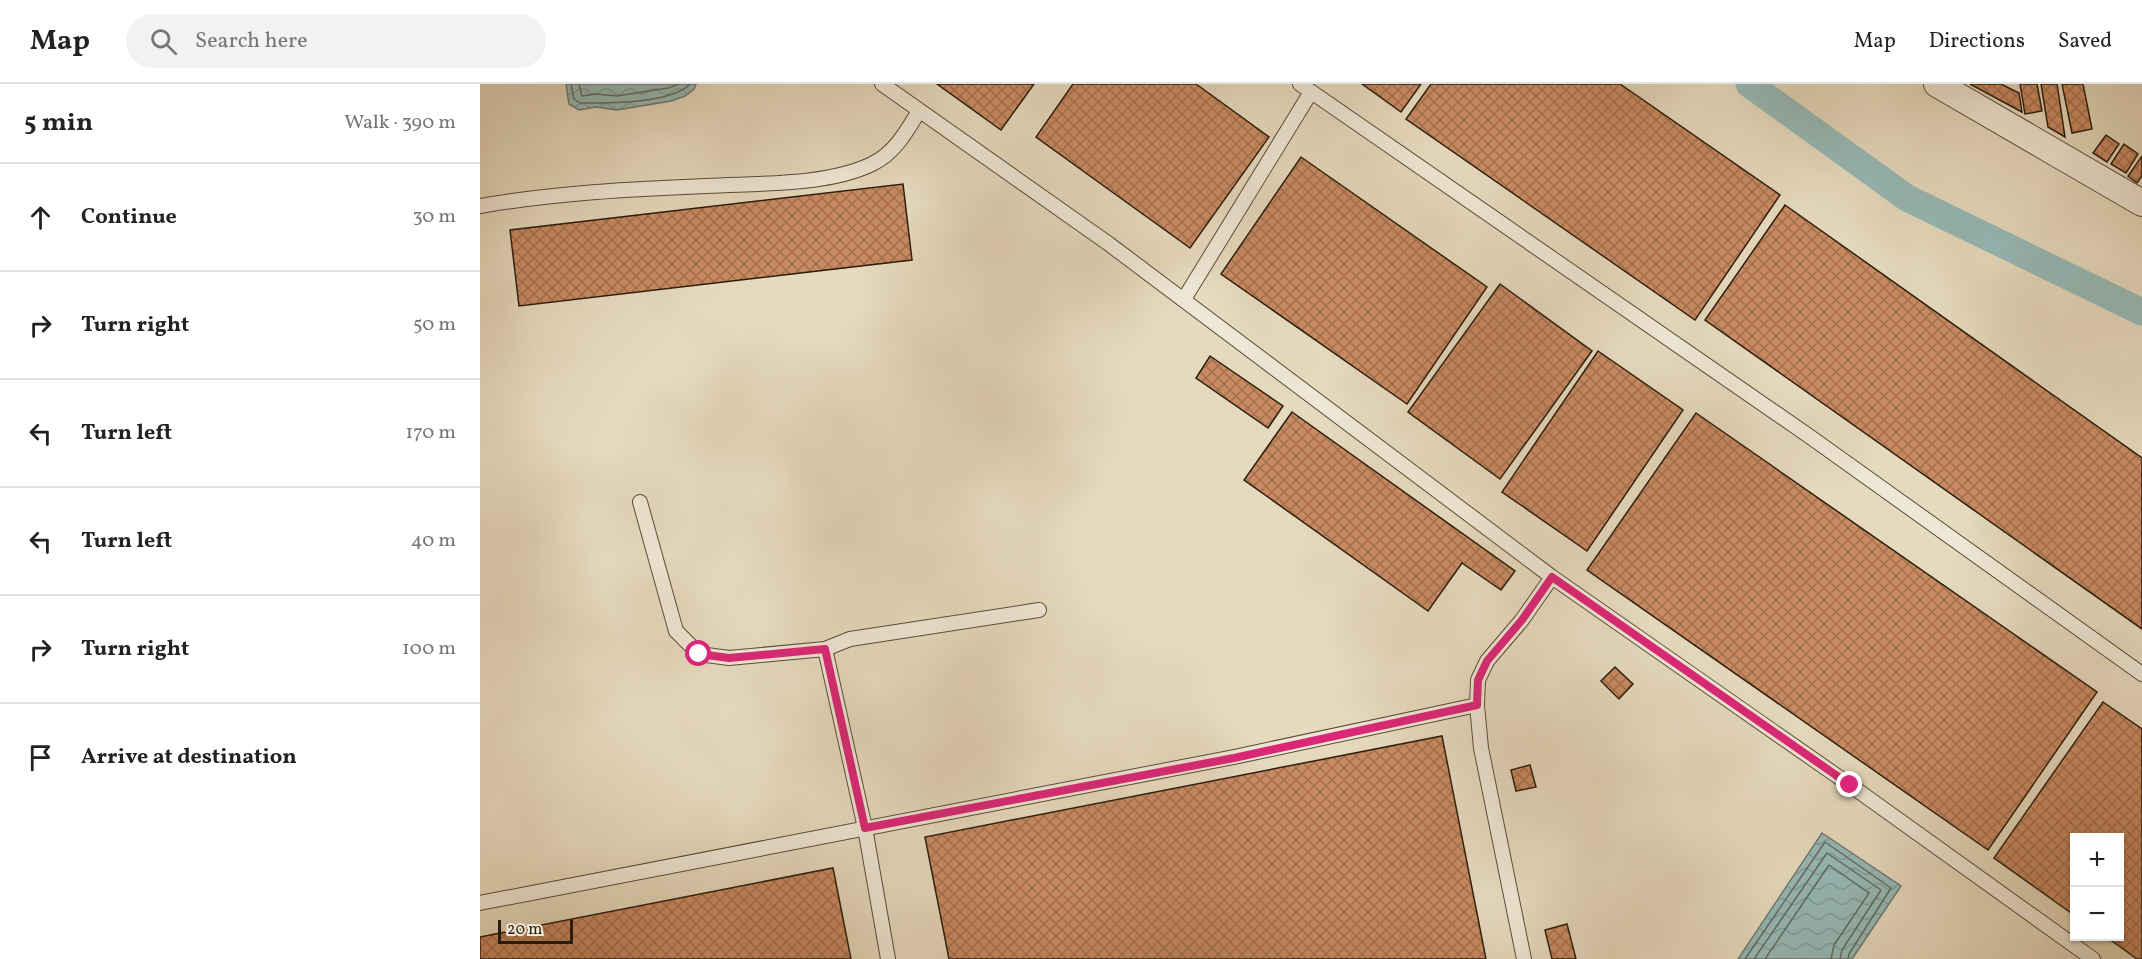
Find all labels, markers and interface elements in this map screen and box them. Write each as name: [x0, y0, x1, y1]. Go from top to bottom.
search box: [126, 14, 546, 68]
text: Map: [30, 22, 90, 61]
icon: search: [147, 25, 180, 58]
text: Search here: [195, 26, 308, 57]
text: Map: [1854, 27, 1896, 56]
text: Directions: [1929, 27, 2025, 56]
text: Saved: [2058, 27, 2112, 56]
text: 5 min: [24, 105, 93, 141]
text: Walk · 390 m: [344, 109, 456, 137]
icon: ahead: [24, 201, 57, 234]
text: Continue: [81, 202, 177, 233]
text: 30 m: [412, 203, 456, 231]
icon: right: [24, 309, 57, 342]
text: Turn right: [81, 310, 189, 341]
text: 50 m: [413, 311, 456, 339]
icon: left: [24, 417, 57, 450]
text: Turn left: [81, 418, 172, 449]
text: 170 m: [406, 419, 456, 447]
icon: left: [24, 525, 57, 558]
text: Turn left: [81, 526, 172, 557]
text: 40 m: [411, 527, 456, 555]
icon: right: [24, 633, 57, 666]
text: Turn right: [81, 634, 189, 665]
text: 100 m: [402, 635, 456, 663]
route start: [685, 640, 711, 666]
icon: arrive: [24, 741, 57, 774]
text: Arrive at destination: [81, 742, 297, 773]
route end: [1836, 771, 1862, 797]
map controls: [2070, 833, 2124, 941]
button: +: [2070, 833, 2124, 887]
button: −: [2070, 887, 2124, 941]
scale bar: [498, 917, 573, 944]
text: 20 m: [507, 919, 542, 941]

